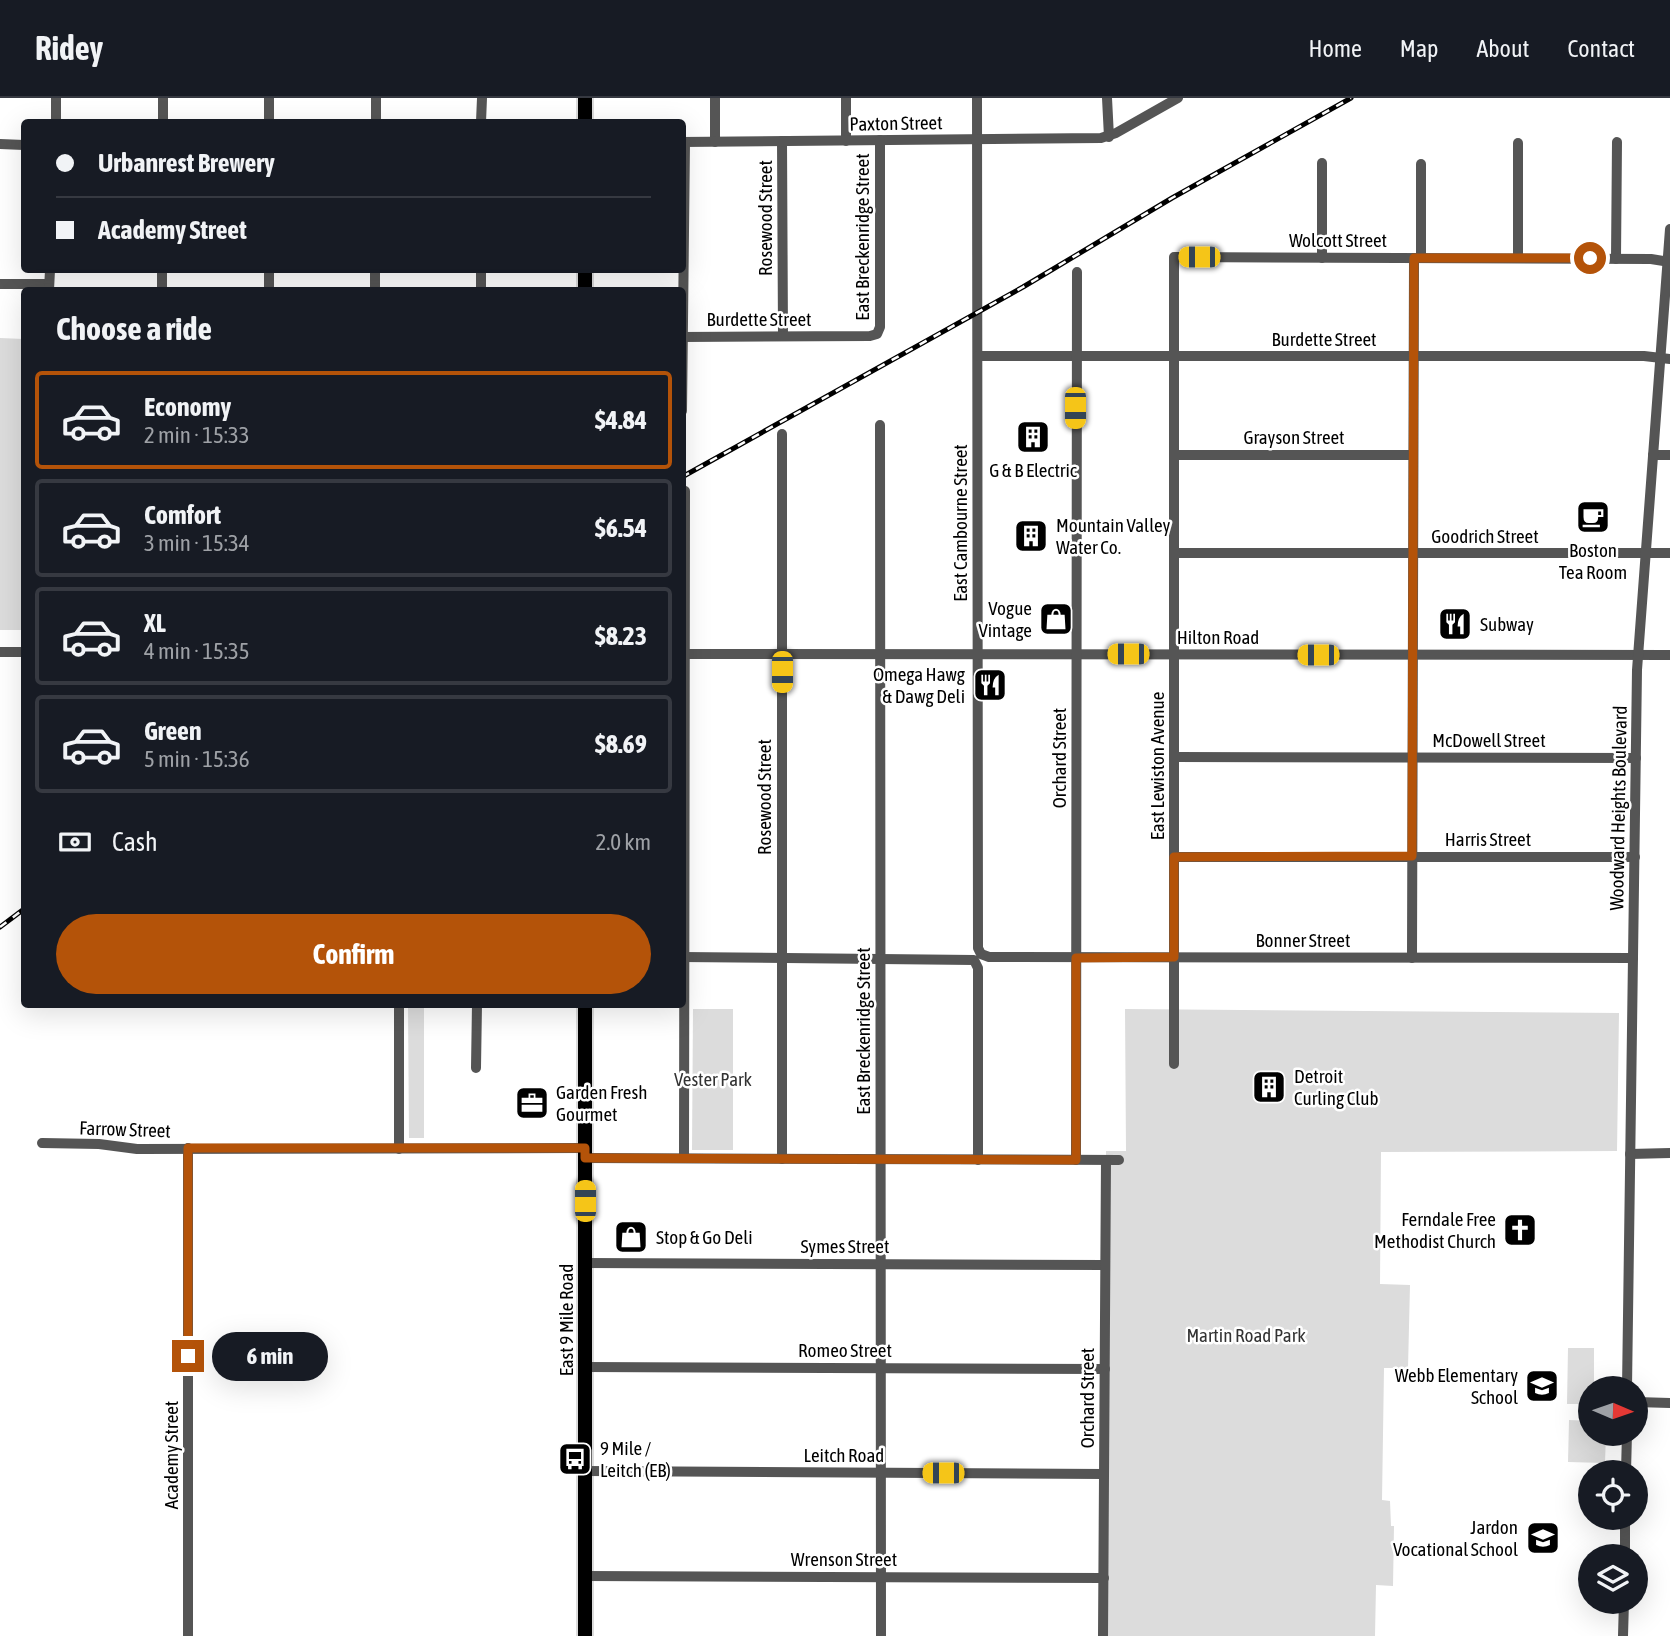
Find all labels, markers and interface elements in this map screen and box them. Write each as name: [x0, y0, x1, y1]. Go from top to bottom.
text: Ridey: [35, 29, 103, 67]
text: Home: [1308, 35, 1362, 62]
text: Map: [1400, 35, 1438, 62]
text: About: [1476, 35, 1529, 62]
text: Contact: [1567, 35, 1635, 62]
street label: Paxton Street: [849, 111, 943, 135]
text: Urbanrest Brewery: [98, 148, 275, 178]
street label: East Breckenridge Street: [851, 153, 873, 321]
street label: Rosewood Street: [754, 160, 776, 276]
text: Academy Street: [98, 215, 247, 245]
street label: Wolcott Street: [1289, 229, 1387, 251]
route start: [1574, 242, 1606, 274]
car: [1179, 247, 1221, 268]
street label: Burdette Street: [706, 308, 812, 330]
text: Choose a ride: [56, 310, 212, 347]
street label: Burdette Street: [1271, 328, 1377, 350]
car: [1065, 387, 1086, 429]
icon: car: [60, 389, 123, 452]
text: Economy: [144, 392, 231, 422]
text: $4.84: [595, 405, 647, 435]
building icon: G & B Electric: [1014, 418, 1052, 456]
text: 2 min · 15:33: [144, 422, 250, 448]
street label: Grayson Street: [1243, 426, 1345, 448]
street label: East Cambourne Street: [949, 444, 971, 602]
place label: G & B Electric: [989, 459, 1078, 481]
icon: car: [60, 497, 123, 560]
cafe icon: Boston Tea Room: [1574, 498, 1612, 536]
text: Comfort: [144, 500, 221, 530]
text: $6.54: [595, 513, 647, 543]
place label: Mountain Valley Water Co.: [1056, 514, 1170, 558]
building icon: Mountain Valley Water Co.: [1012, 517, 1050, 555]
street label: Goodrich Street: [1431, 525, 1539, 547]
text: 3 min · 15:34: [144, 530, 250, 556]
place label: Boston Tea Room: [1559, 539, 1627, 583]
place label: Vogue Vintage: [978, 597, 1032, 641]
shop icon: Vogue Vintage: [1037, 600, 1075, 638]
icon: car: [60, 605, 123, 668]
restaurant icon: Subway: [1436, 605, 1474, 643]
text: XL: [144, 608, 166, 638]
place label: Subway: [1480, 613, 1534, 635]
text: $8.23: [595, 621, 647, 651]
street label: Hilton Road: [1177, 626, 1259, 648]
text: 4 min · 15:35: [144, 638, 250, 664]
car: [1108, 644, 1150, 665]
car: [1298, 645, 1340, 666]
car: [772, 651, 793, 693]
place label: Omega Hawg & Dawg Deli: [873, 663, 966, 707]
restaurant icon: Omega Hawg & Dawg Deli: [971, 666, 1009, 704]
street label: East Lewiston Avenue: [1146, 692, 1168, 840]
street label: Woodward Heights Boulevard: [1605, 705, 1631, 911]
street label: Orchard Street: [1048, 708, 1070, 808]
icon: car: [60, 713, 123, 776]
text: Green: [144, 716, 202, 746]
text: $8.69: [595, 729, 647, 759]
street label: McDowell Street: [1432, 729, 1546, 751]
street label: Rosewood Street: [753, 739, 775, 855]
text: 5 min · 15:36: [144, 746, 250, 772]
icon: cash: [56, 823, 94, 861]
text: Cash: [112, 827, 158, 857]
street label: Harris Street: [1445, 828, 1531, 850]
text: 2.0 km: [595, 829, 651, 855]
button: Confirm: [56, 914, 651, 994]
street label: Bonner Street: [1256, 929, 1350, 951]
street label: East Breckenridge Street: [852, 947, 874, 1115]
place label: Detroit Curling Club: [1294, 1065, 1379, 1109]
park label: Vester Park: [674, 1068, 753, 1090]
building icon: Detroit Curling Club: [1250, 1068, 1288, 1106]
place label: Garden Fresh Gourmet: [556, 1081, 647, 1125]
office icon: Garden Fresh Gourmet: [513, 1084, 551, 1122]
street label: Farrow Street: [79, 1116, 171, 1142]
car: [575, 1180, 596, 1222]
place label: Ferndale Free Methodist Church: [1374, 1208, 1496, 1252]
church icon: Ferndale Free Methodist Church: [1501, 1211, 1539, 1249]
shop icon: Stop & Go Deli: [612, 1218, 650, 1256]
place label: Stop & Go Deli: [656, 1226, 753, 1248]
street label: Symes Street: [801, 1235, 889, 1257]
street label: East 9 Mile Road: [555, 1264, 577, 1376]
park label: Martin Road Park: [1186, 1324, 1306, 1346]
callout: 6 min: [212, 1332, 328, 1380]
street label: Romeo Street: [798, 1339, 892, 1361]
route end: [172, 1340, 204, 1372]
text: 6 min: [247, 1343, 293, 1369]
street label: Orchard Street: [1076, 1348, 1098, 1448]
place label: Webb Elementary School: [1395, 1364, 1518, 1408]
school or university icon: Webb Elementary School: [1523, 1367, 1561, 1405]
north arrow: [1578, 1376, 1648, 1446]
map controls: [1578, 1376, 1648, 1614]
street label: Academy Street: [160, 1401, 182, 1509]
place label: 9 Mile / Leitch (EB): [600, 1437, 671, 1481]
bus stop icon: 9 Mile / Leitch (EB): [556, 1440, 594, 1478]
street label: Leitch Road: [804, 1444, 884, 1466]
button: locate: [1578, 1460, 1648, 1530]
car: [923, 1463, 965, 1484]
place label: Jardon Vocational School: [1393, 1516, 1518, 1560]
school or university icon: Jardon Vocational School: [1524, 1519, 1562, 1557]
button: layers: [1578, 1544, 1648, 1614]
street label: Wrenson Street: [791, 1548, 897, 1570]

